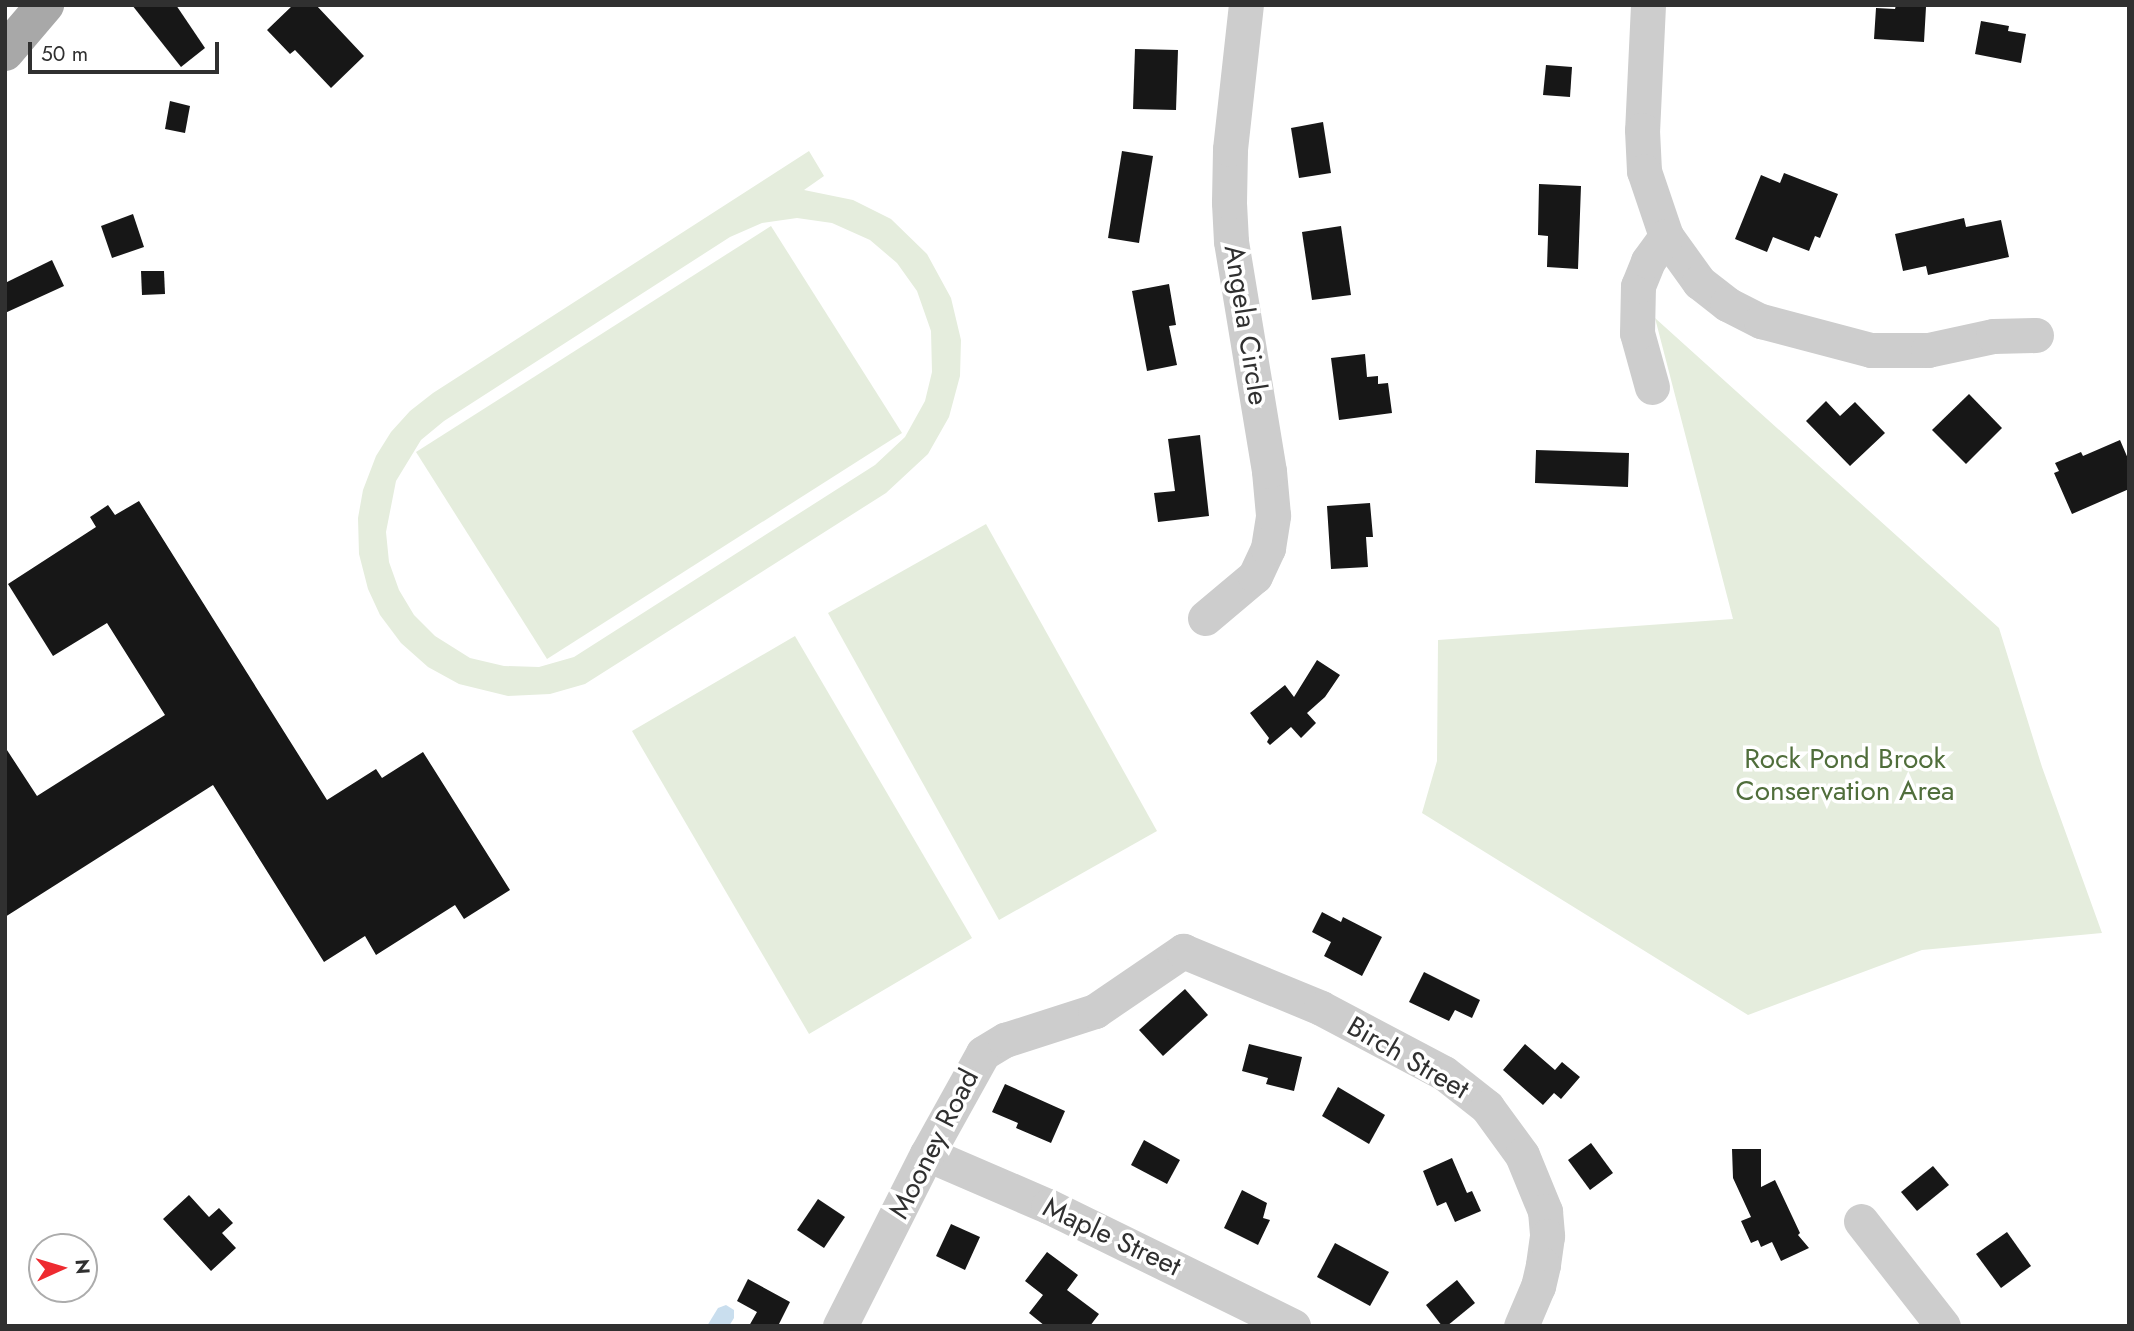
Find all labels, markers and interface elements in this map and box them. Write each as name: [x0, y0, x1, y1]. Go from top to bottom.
scale bar: [32, 28, 222, 72]
text: 50 m: [41, 39, 88, 69]
street label: Angela Circle: [1217, 242, 1275, 408]
park label: Rock Pond Brook Conservation Area: [1735, 742, 1955, 808]
street label: Birch Street: [1341, 1010, 1475, 1106]
street label: Mooney Road: [882, 1064, 986, 1224]
street label: Maple Street: [1038, 1190, 1186, 1284]
north arrow: [28, 1233, 98, 1303]
text: N: [68, 1258, 96, 1275]

